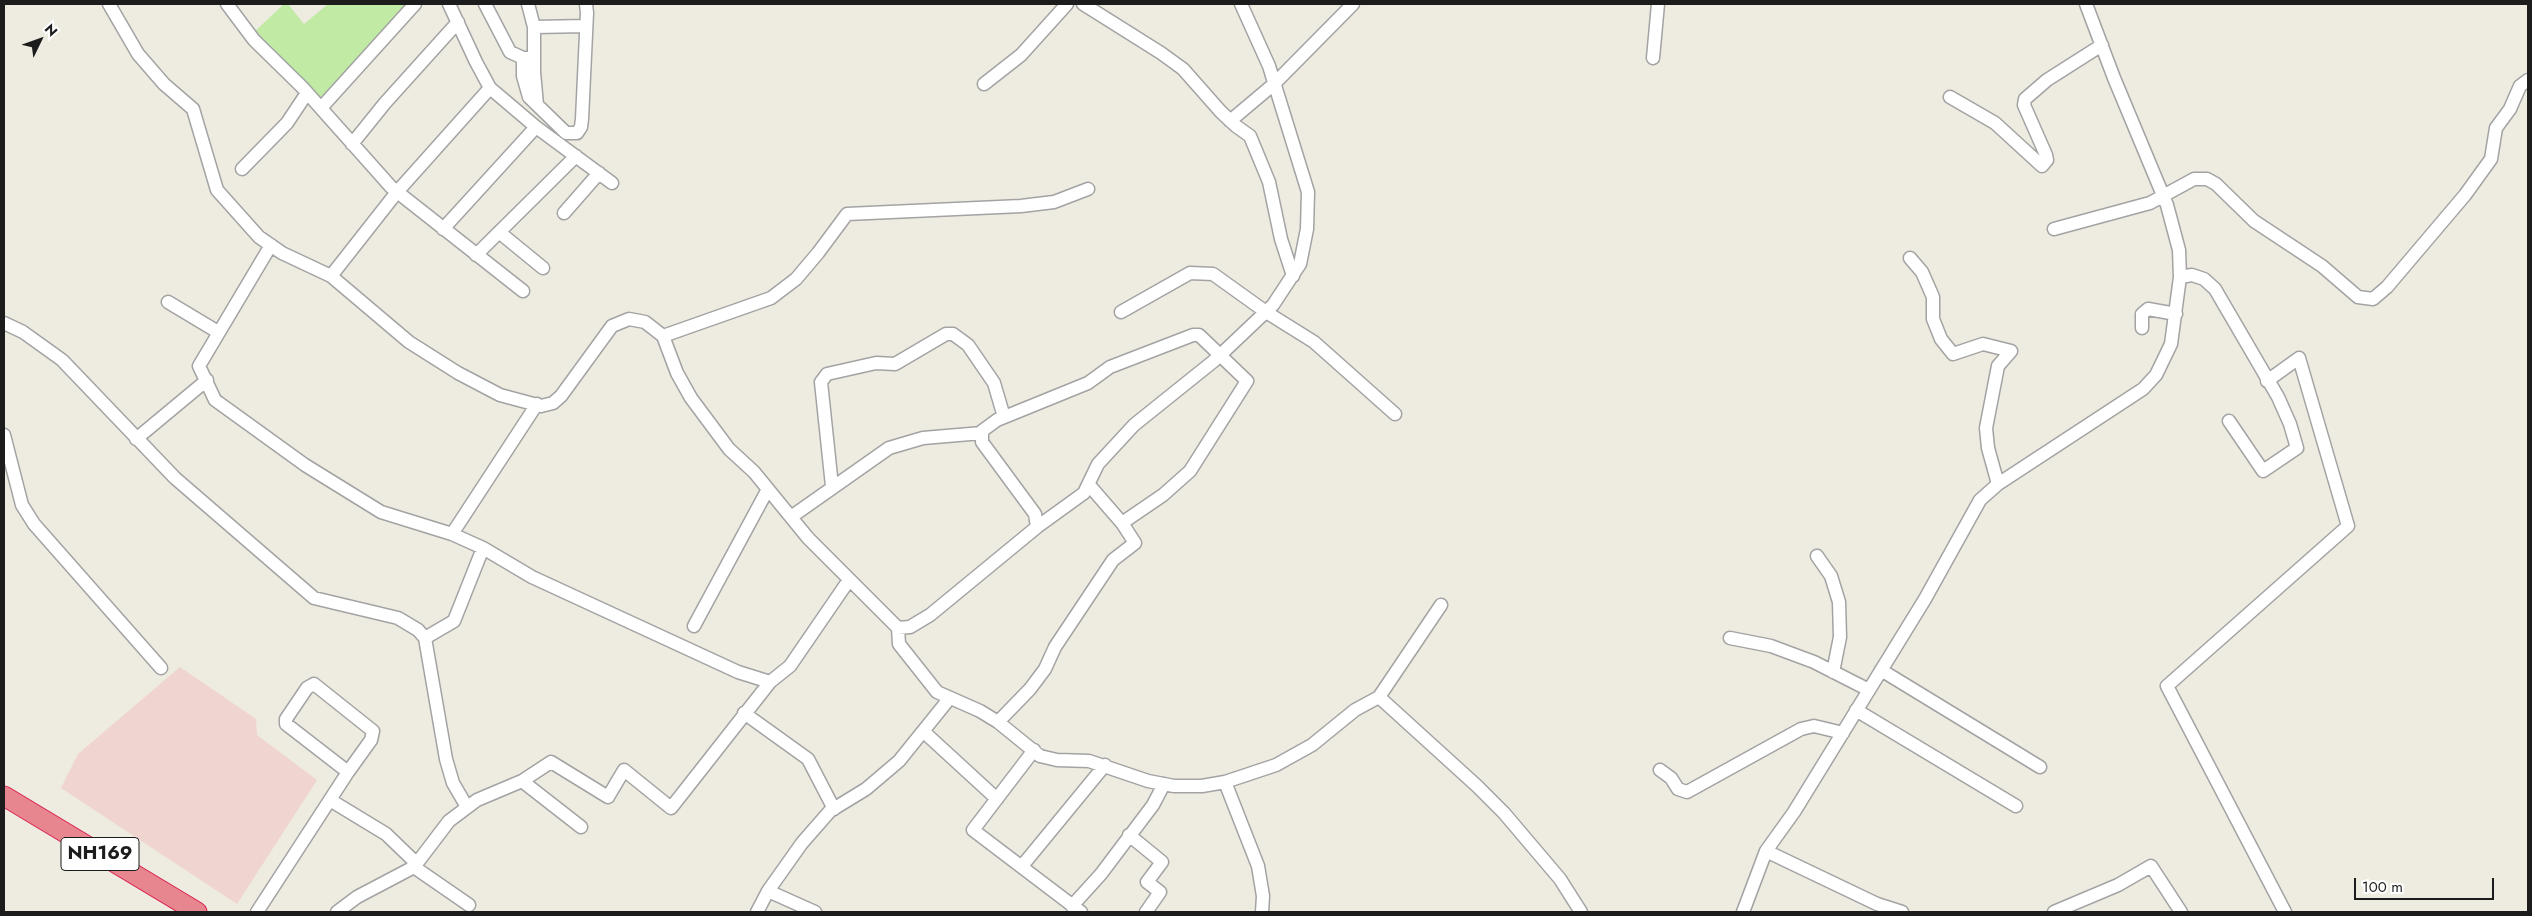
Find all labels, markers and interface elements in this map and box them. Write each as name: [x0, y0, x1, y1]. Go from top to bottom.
north arrow: [15, 15, 65, 65]
text: N: [40, 19, 62, 41]
road number: NH169: [61, 838, 139, 871]
scale bar: [2357, 868, 2497, 900]
text: 100 m: [2362, 876, 2403, 898]

